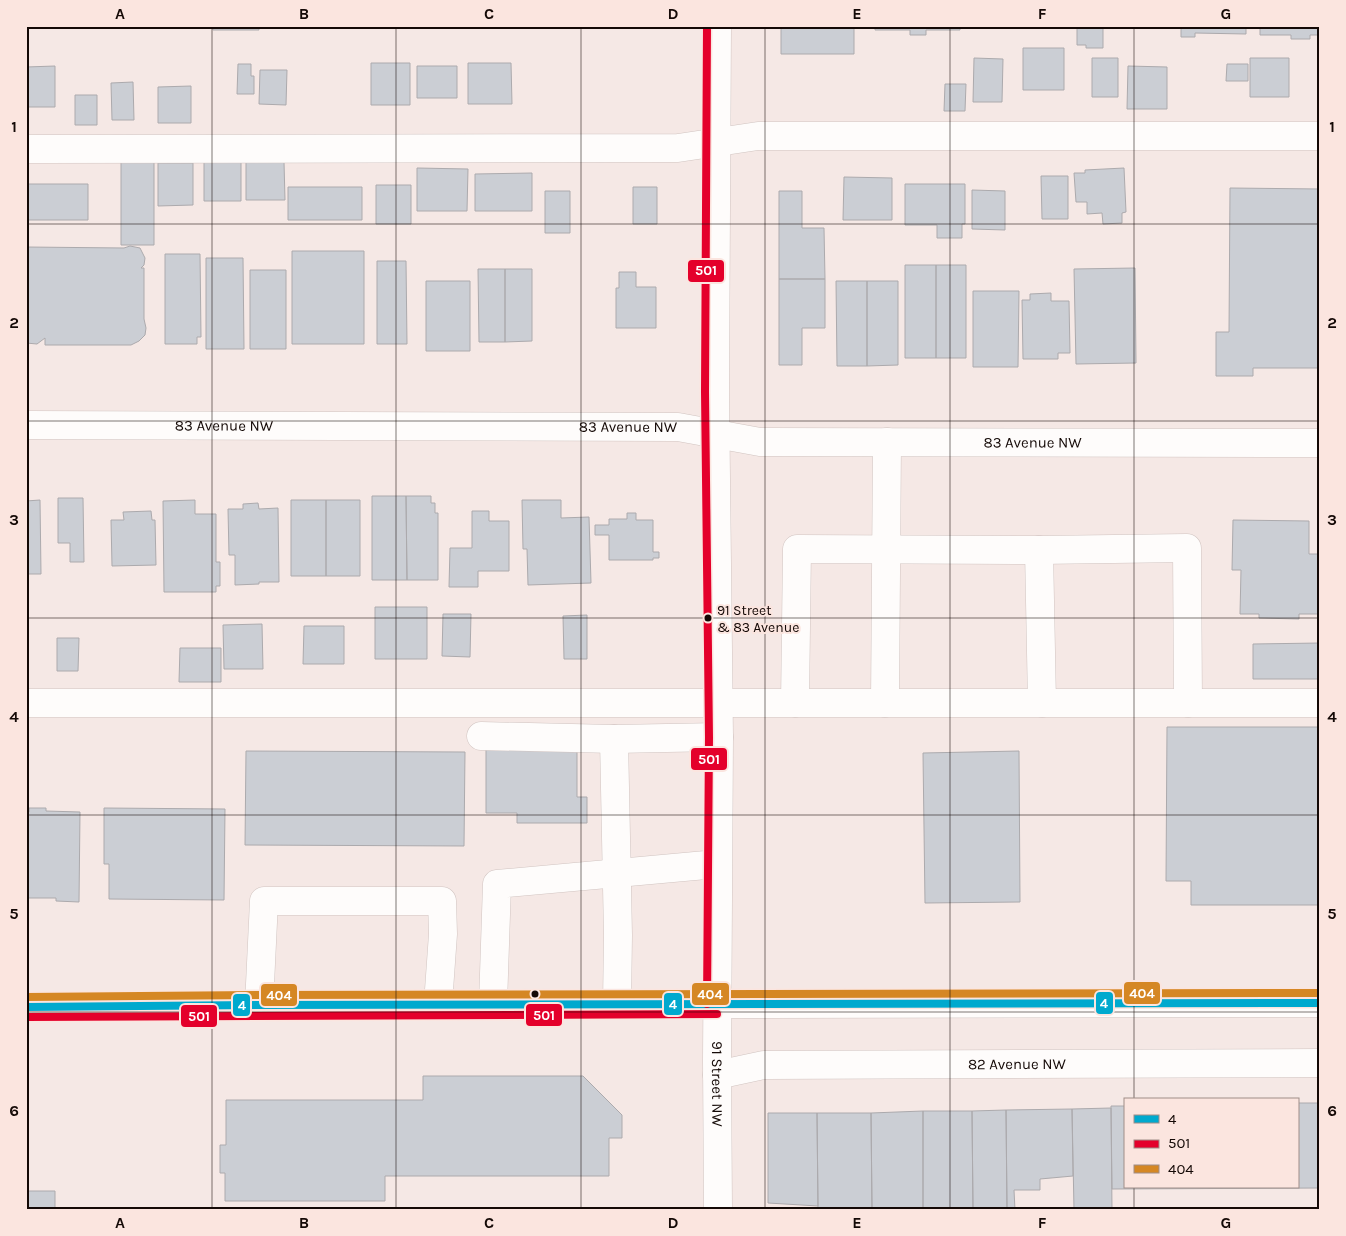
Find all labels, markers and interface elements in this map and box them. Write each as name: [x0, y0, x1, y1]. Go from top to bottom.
text: A: [115, 4, 125, 23]
text: B: [299, 4, 309, 23]
text: C: [484, 4, 494, 23]
text: D: [668, 4, 679, 23]
text: E: [852, 4, 862, 23]
text: F: [1038, 4, 1047, 23]
text: G: [1221, 4, 1231, 23]
text: 1: [11, 117, 17, 136]
text: 1: [1329, 117, 1335, 136]
line badge: 501: [687, 259, 725, 283]
text: 501: [695, 262, 717, 279]
text: 2: [9, 313, 19, 332]
text: 2: [1327, 313, 1337, 332]
street label: 83 Avenue NW: [175, 416, 274, 435]
street label: 83 Avenue NW: [579, 418, 678, 436]
street label: 83 Avenue NW: [983, 433, 1082, 452]
text: 3: [9, 510, 19, 529]
text: 3: [1327, 510, 1337, 529]
place label: 91 Street & 83 Avenue: [717, 602, 799, 636]
marker: 91 Street & 83 Avenue: [703, 613, 713, 623]
text: 4: [9, 707, 19, 726]
text: 4: [1327, 707, 1337, 726]
line badge: 501: [690, 747, 728, 771]
text: 501: [698, 751, 720, 768]
text: 5: [9, 904, 19, 923]
text: 5: [1327, 904, 1337, 923]
line badge: 404: [1123, 981, 1161, 1005]
line badge: 404: [691, 982, 730, 1006]
line badge: 404: [260, 983, 298, 1007]
text: 404: [1129, 985, 1155, 1002]
text: 404: [697, 986, 723, 1003]
text: 404: [266, 987, 292, 1004]
unlabelled marker: [530, 989, 540, 999]
line badge: 4: [1095, 991, 1114, 1015]
line badge: 4: [663, 992, 683, 1016]
line badge: 4: [232, 993, 251, 1017]
text: 4: [1100, 995, 1109, 1012]
text: 4: [669, 996, 678, 1013]
text: 4: [238, 997, 247, 1014]
line badge: 501: [525, 1003, 563, 1027]
line badge: 501: [180, 1004, 218, 1028]
text: 501: [533, 1007, 555, 1024]
text: 501: [188, 1008, 210, 1025]
street label: 91 Street NW: [708, 1041, 726, 1127]
street label: 82 Avenue NW: [968, 1055, 1067, 1073]
legend: [1124, 1098, 1298, 1188]
text: 6: [9, 1101, 19, 1120]
text: 6: [1327, 1101, 1337, 1120]
text: 4: [1168, 1110, 1177, 1128]
text: 501: [1168, 1134, 1190, 1152]
text: 404: [1168, 1160, 1194, 1178]
text: A: [115, 1213, 125, 1232]
text: B: [299, 1213, 309, 1232]
text: C: [484, 1213, 494, 1232]
text: D: [668, 1213, 679, 1232]
text: E: [852, 1213, 862, 1232]
text: F: [1038, 1213, 1047, 1232]
text: G: [1221, 1213, 1231, 1232]

